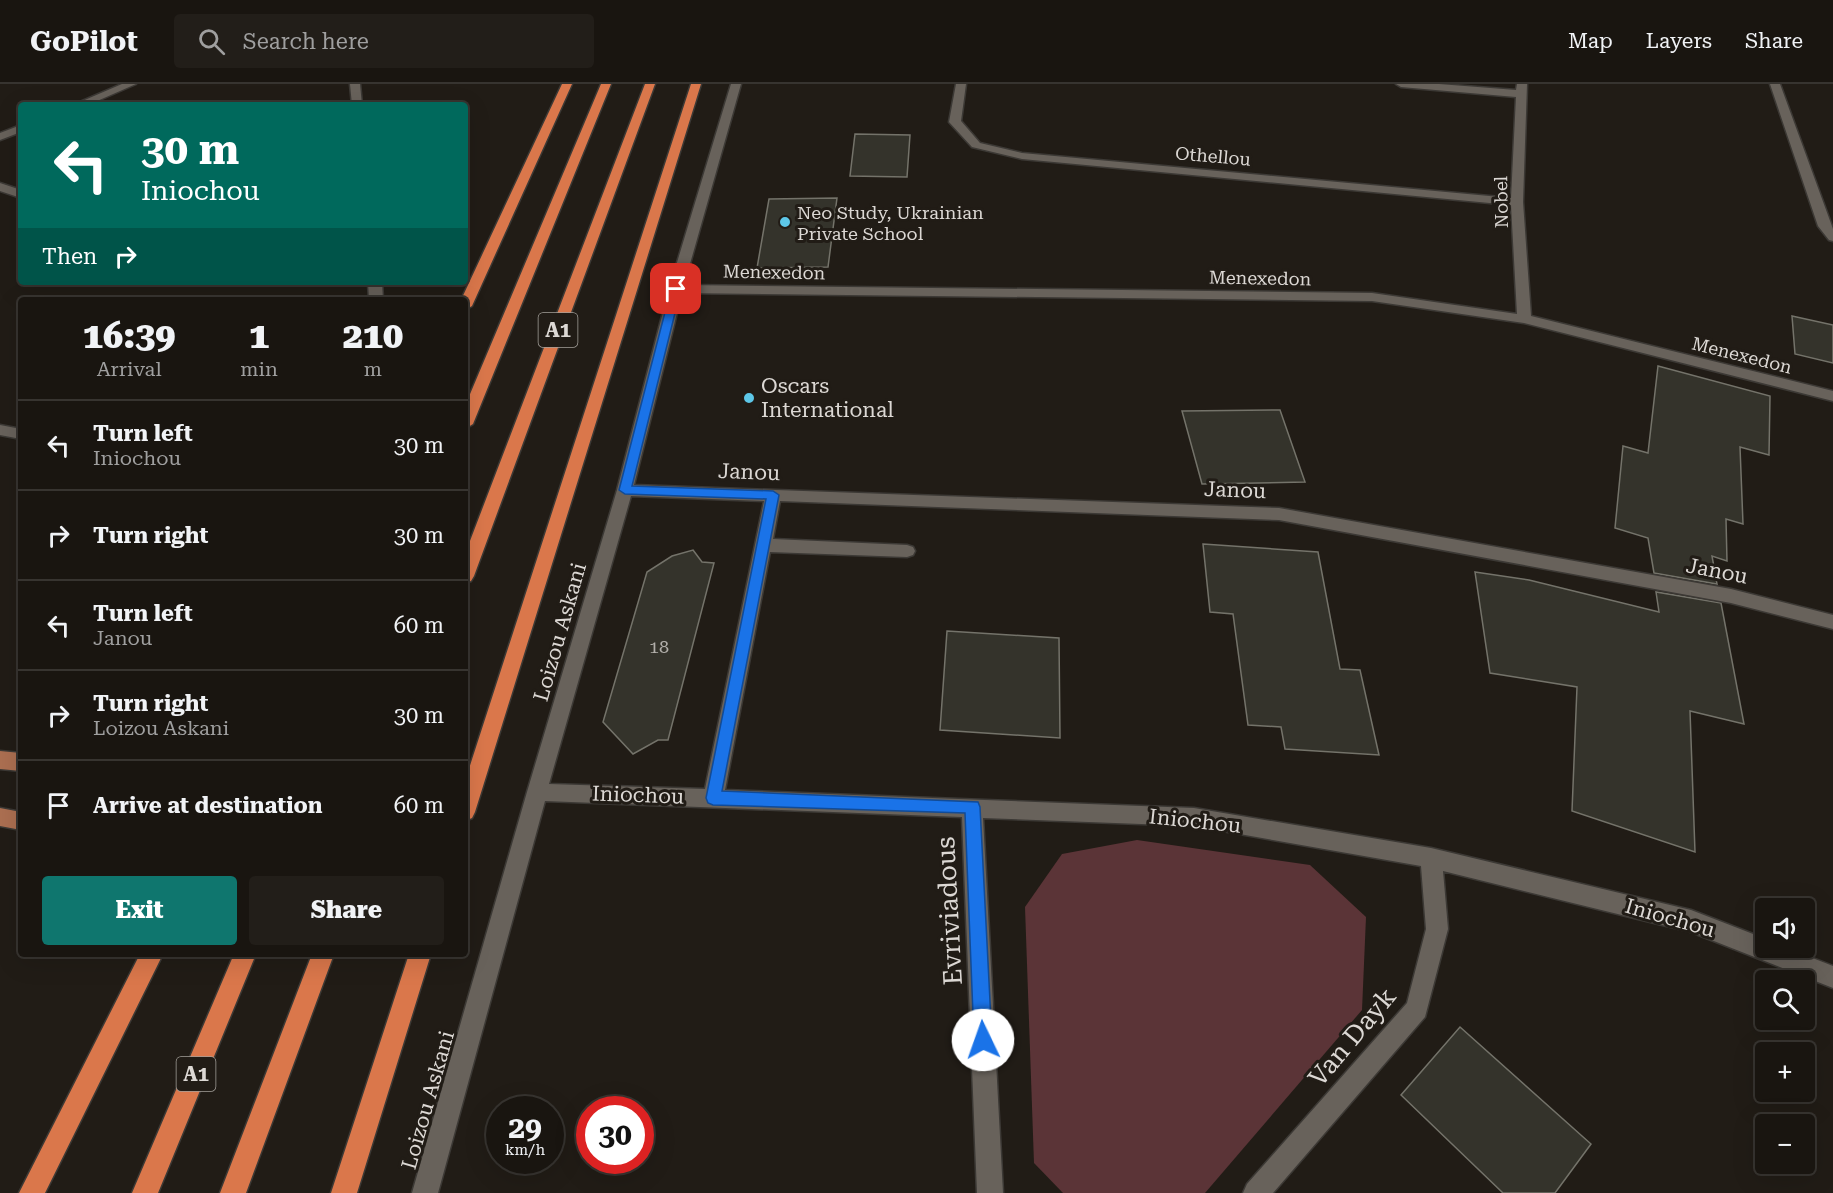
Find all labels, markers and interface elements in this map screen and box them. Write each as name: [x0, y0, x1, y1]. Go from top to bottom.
search box: [174, 14, 594, 68]
text: GoPilot: [30, 25, 138, 58]
icon: search: [195, 25, 228, 58]
text: Search here: [243, 29, 369, 54]
text: Map: [1568, 29, 1613, 53]
text: Layers: [1646, 29, 1712, 53]
text: Share: [1745, 29, 1803, 53]
text: 30 m: [141, 125, 239, 174]
icon: left: [42, 126, 120, 204]
street label: Othellou: [1174, 142, 1252, 170]
text: Iniochou: [141, 175, 260, 207]
street label: Nobel: [1490, 175, 1512, 228]
place label: Neo Study, Ukrainian Private School: [797, 202, 984, 244]
marker: Neo Study, Ukrainian Private School: [778, 215, 792, 229]
icon: right: [109, 240, 142, 273]
text: Then: [42, 244, 97, 269]
street label: Menexedon: [723, 261, 826, 283]
pin: [650, 263, 701, 314]
street label: Menexedon: [1209, 267, 1312, 289]
icon: arrive: [659, 272, 692, 305]
road number: A1: [538, 313, 578, 347]
text: 16:39: [83, 315, 175, 357]
text: 1: [249, 315, 269, 357]
text: 210: [343, 315, 403, 357]
street label: Menexedon: [1690, 332, 1795, 378]
text: Arrival: [97, 357, 162, 381]
text: min: [240, 357, 278, 381]
text: m: [364, 357, 382, 381]
place label: Oscars International: [761, 374, 894, 422]
marker: Oscars International: [742, 391, 756, 405]
text: Turn left: [93, 421, 193, 446]
icon: left: [42, 429, 75, 462]
text: 30 m: [394, 433, 444, 458]
text: Iniochou: [93, 446, 181, 470]
street label: Janou: [717, 459, 781, 485]
street label: Janou: [1203, 477, 1267, 503]
icon: right: [42, 519, 75, 552]
text: Turn right: [93, 523, 208, 548]
text: 30 m: [394, 523, 444, 548]
street label: Janou: [1684, 553, 1750, 589]
street label: Loizou Askani: [529, 560, 591, 704]
text: Turn left: [93, 601, 193, 626]
icon: left: [42, 609, 75, 642]
text: 60 m: [394, 613, 444, 638]
text: Janou: [93, 626, 152, 650]
house number: 18: [649, 636, 669, 657]
text: Turn right: [93, 691, 208, 716]
icon: right: [42, 699, 75, 732]
text: 30 m: [394, 703, 444, 728]
text: Loizou Askani: [93, 716, 229, 740]
street label: Iniochou: [591, 781, 685, 809]
icon: arrive: [42, 789, 75, 822]
text: Arrive at destination: [93, 793, 322, 818]
text: 60 m: [394, 793, 444, 818]
street label: Iniochou: [1148, 804, 1242, 838]
street label: Evriviadous: [930, 836, 968, 986]
button: Exit: [42, 876, 237, 945]
button: Share: [249, 876, 444, 945]
street label: Iniochou: [1622, 894, 1718, 942]
map controls: [1755, 898, 1815, 1174]
button: sound: [1755, 898, 1815, 958]
button: search: [1755, 970, 1815, 1030]
street label: Van Dayk: [1302, 982, 1402, 1092]
position arrow: [951, 1008, 1015, 1072]
street label: Loizou Askani: [397, 1028, 459, 1172]
button: +: [1755, 1042, 1815, 1102]
road number: A1: [176, 1057, 216, 1091]
speed limit sign: 30: [576, 1096, 654, 1174]
text: 29: [508, 1110, 542, 1145]
button: −: [1755, 1114, 1815, 1174]
text: km/h: [505, 1141, 545, 1159]

